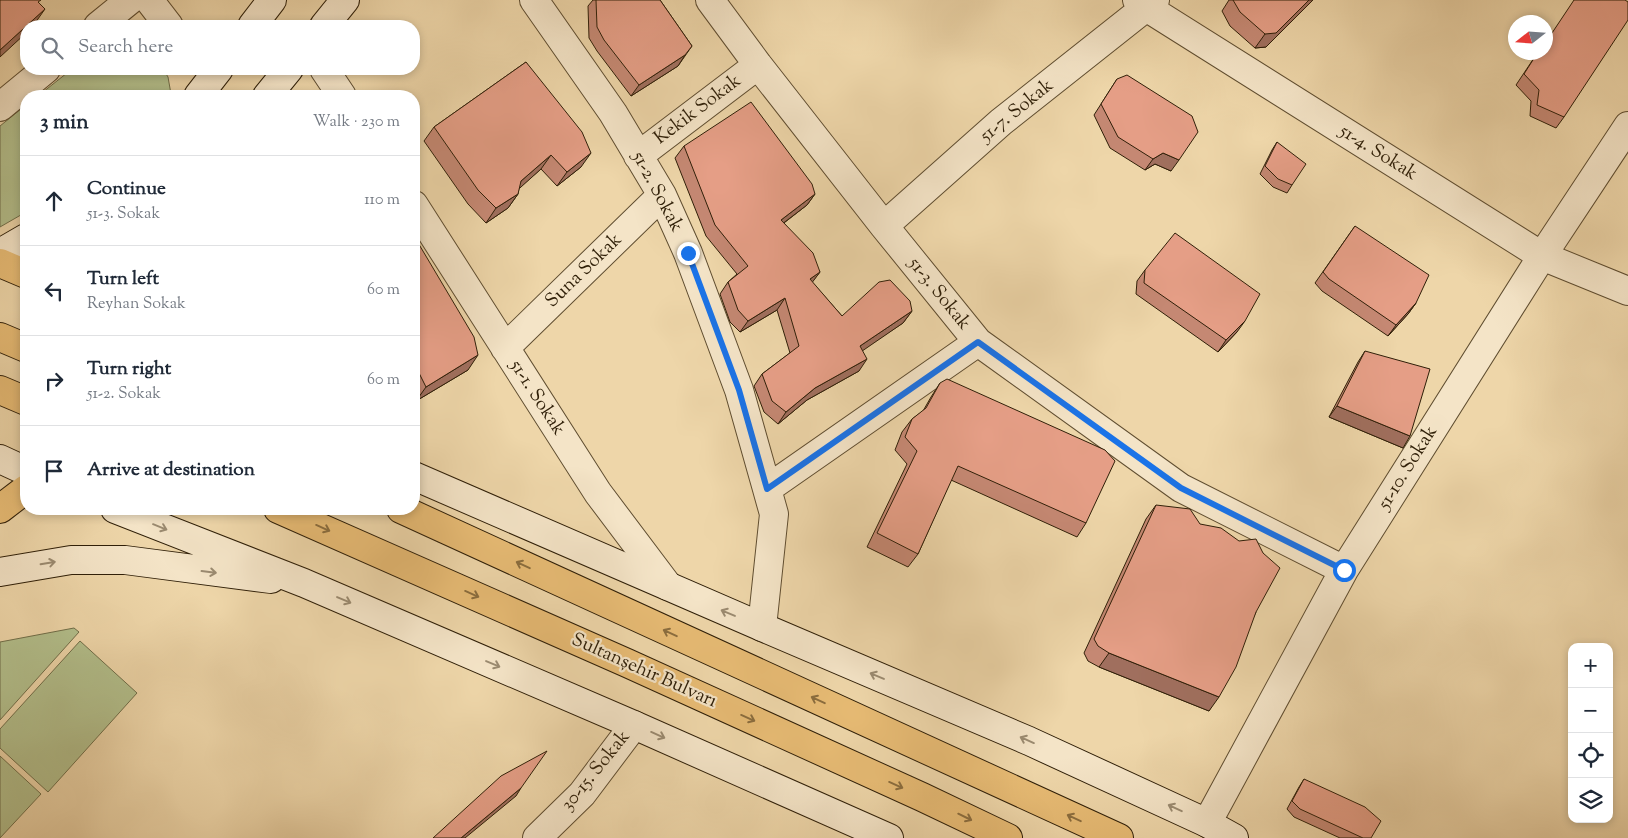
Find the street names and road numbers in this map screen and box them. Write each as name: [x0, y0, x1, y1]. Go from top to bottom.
street label: Kekik Sokak: [649, 68, 748, 152]
street label: 51-7. Sokak: [974, 72, 1060, 150]
street label: 51-4. Sokak: [1333, 118, 1423, 188]
street label: 51-2. Sokak: [624, 146, 690, 238]
street label: Suna Sokak: [540, 227, 629, 315]
street label: 51-3. Sokak: [901, 251, 977, 337]
street label: 51-1. Sokak: [502, 354, 572, 442]
street label: 51-10. Sokak: [1371, 420, 1445, 516]
street label: Sultanşehir Bulvarı: [567, 627, 721, 715]
street label: 30-15. Sokak: [555, 724, 637, 817]

